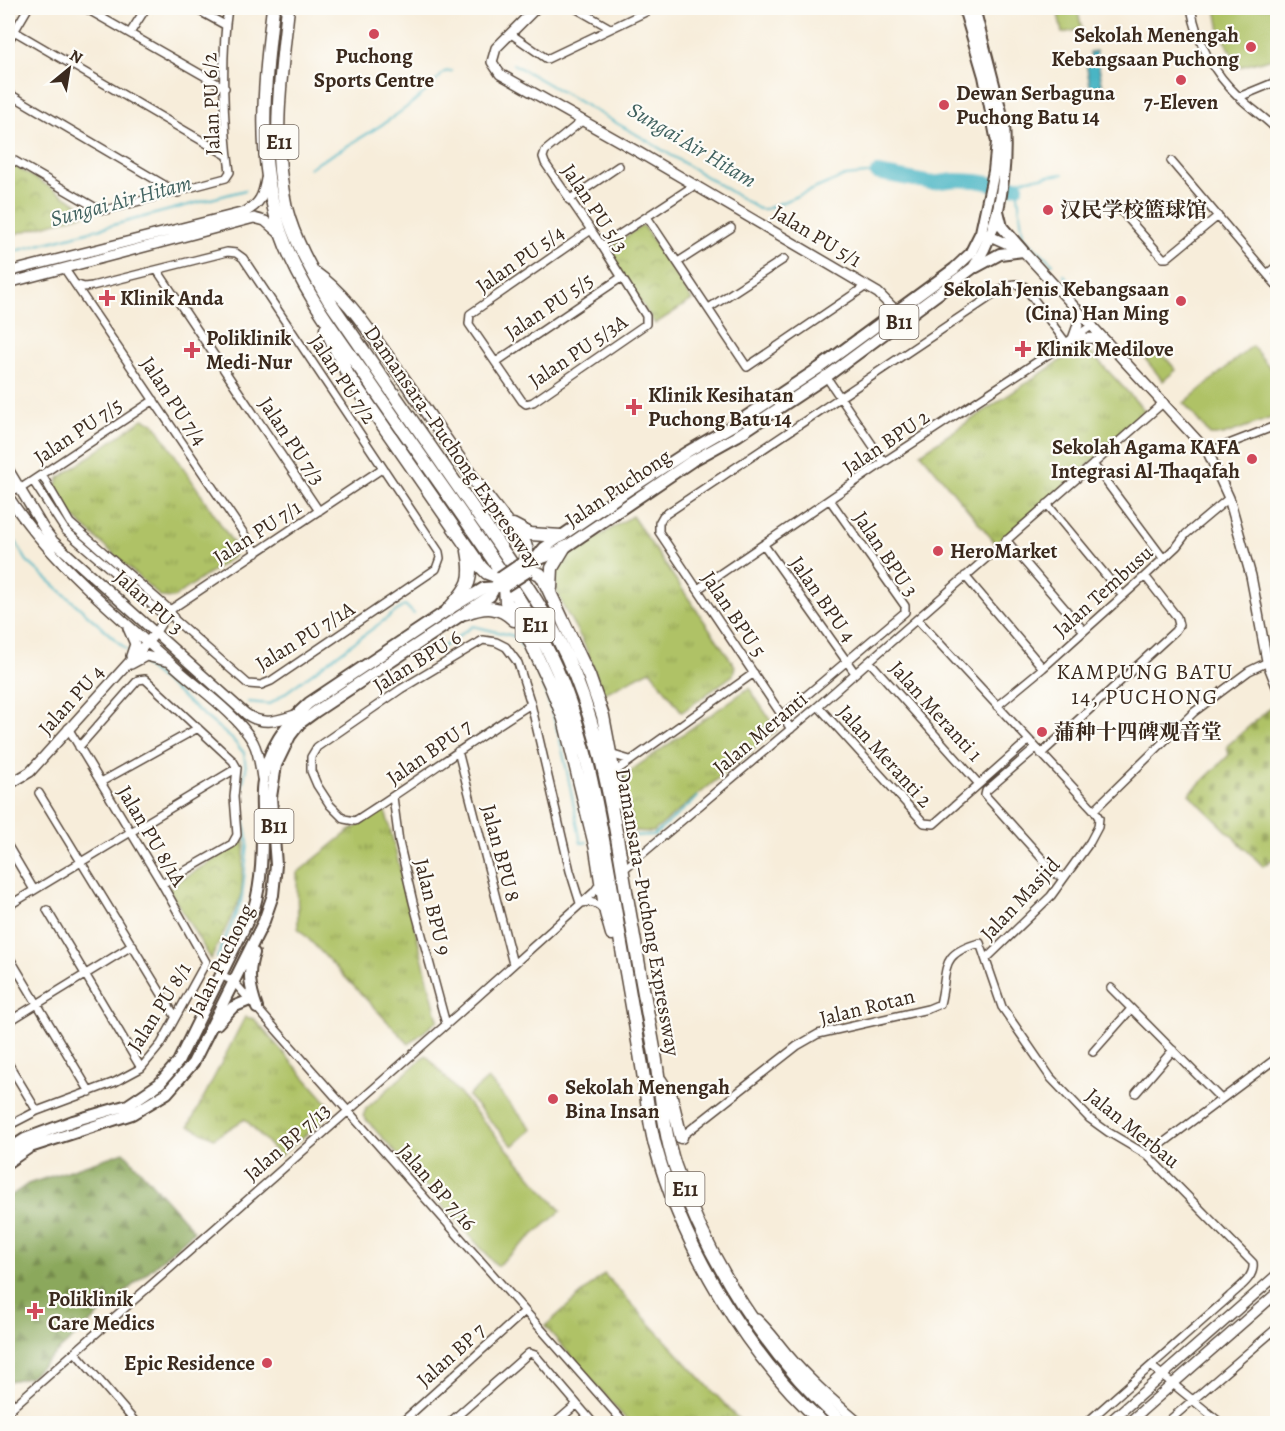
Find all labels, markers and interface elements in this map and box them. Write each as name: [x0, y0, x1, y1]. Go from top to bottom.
place label: Sekolah Menengah Kebangsaan Puchong: [1051, 21, 1239, 73]
marker: Puchong Sports Centre: [367, 27, 381, 41]
north arrow: [39, 39, 99, 99]
marker: Sekolah Menengah Kebangsaan Puchong: [1244, 40, 1258, 54]
place label: Puchong Sports Centre: [314, 42, 435, 94]
text: N: [65, 44, 87, 69]
street label: Jalan PU 6/2: [195, 52, 227, 156]
marker: 7-Eleven: [1174, 73, 1188, 87]
place label: Dewan Serbaguna Puchong Batu 14: [956, 79, 1116, 131]
place label: 7-Eleven: [1144, 88, 1219, 116]
water label: Sungai Air Hitam: [622, 95, 762, 195]
marker: Dewan Serbaguna Puchong Batu 14: [937, 98, 951, 112]
road number: E11: [260, 125, 298, 159]
street label: Jalan PU 5/3: [555, 158, 635, 258]
water label: Sungai Air Hitam: [47, 168, 195, 234]
place label: 汉民学校篮球馆: [1060, 196, 1207, 224]
street label: Jalan PU 5/1: [767, 198, 867, 274]
marker: 汉民学校篮球馆: [1041, 203, 1055, 217]
street label: Jalan PU 5/4: [470, 218, 570, 300]
street label: Jalan PU 5/5: [499, 266, 599, 346]
place label: Sekolah Jenis Kebangsaan (Cina) Han Ming: [943, 275, 1169, 327]
place label: Klinik Anda: [120, 284, 225, 312]
marker: Klinik Anda: [98, 289, 116, 307]
marker: Sekolah Jenis Kebangsaan (Cina) Han Ming: [1174, 294, 1188, 308]
road number: B11: [880, 305, 918, 339]
street label: Jalan PU 5/3A: [523, 307, 634, 394]
street label: Damansara–Puchong Expressway: [358, 319, 549, 575]
place label: Poliklinik Medi-Nur: [206, 324, 293, 376]
street label: Jalan PU 7/2: [303, 329, 383, 429]
place label: Klinik Medilove: [1036, 335, 1174, 363]
marker: Klinik Medilove: [1014, 340, 1032, 358]
marker: Poliklinik Medi-Nur: [183, 341, 201, 359]
street label: Jalan PU 7/4: [134, 351, 214, 451]
place label: Klinik Kesihatan Puchong Batu 14: [648, 381, 794, 433]
street label: Jalan PU 7/5: [28, 391, 128, 471]
street label: Jalan PU 7/3: [252, 391, 332, 491]
marker: Klinik Kesihatan Puchong Batu 14: [625, 398, 643, 416]
street label: Jalan BPU 2: [837, 403, 935, 481]
place label: Sekolah Agama KAFA Integrasi Al-Thaqafah: [1051, 433, 1241, 485]
street label: Jalan Puchong: [560, 442, 677, 534]
marker: Sekolah Agama KAFA Integrasi Al-Thaqafah: [1245, 452, 1259, 466]
street label: Jalan PU 7/1: [208, 493, 306, 571]
street label: Jalan BPU 3: [847, 506, 925, 602]
place label: HeroMarket: [950, 537, 1057, 565]
street label: Jalan Tembusu: [1047, 538, 1159, 643]
marker: HeroMarket: [931, 544, 945, 558]
street label: Jalan BPU 4: [783, 551, 863, 647]
street label: Jalan PU 3: [108, 563, 190, 641]
street label: Jalan BPU 5: [695, 565, 773, 663]
street label: Jalan PU 7/1A: [250, 594, 360, 677]
road number: E11: [516, 608, 554, 642]
street label: Jalan BPU 6: [368, 623, 467, 699]
street label: Jalan Meranti 1: [883, 655, 989, 767]
district label: KAMPUNG BATU 14, PUCHONG: [1056, 657, 1234, 712]
street label: Jalan PU 4: [32, 659, 110, 741]
street label: Jalan Meranti: [707, 685, 813, 781]
street label: Jalan Meranti 2: [831, 699, 939, 813]
street label: Jalan BPU 7: [381, 712, 477, 792]
place label: 蒲种十四碑观音堂: [1054, 718, 1222, 746]
marker: 蒲种十四碑观音堂: [1035, 725, 1049, 739]
street label: Damansara–Puchong Expressway: [609, 766, 687, 1059]
street label: Jalan PU 8/1A: [111, 780, 194, 892]
street label: Jalan BPU 8: [475, 801, 527, 905]
road number: B11: [254, 809, 294, 843]
street label: Jalan Masjid: [974, 851, 1066, 947]
street label: Jalan BPU 9: [407, 856, 459, 958]
street label: Jalan Puchong: [182, 899, 261, 1021]
street label: Jalan PU 8/1: [120, 957, 198, 1057]
street label: Jalan Rotan: [816, 982, 918, 1032]
place label: Sekolah Menengah Bina Insan: [565, 1073, 730, 1125]
street label: Jalan Merbau: [1080, 1081, 1186, 1175]
marker: Sekolah Menengah Bina Insan: [546, 1092, 560, 1106]
street label: Jalan BP 7/13: [238, 1096, 336, 1188]
street label: Jalan BP 7/16: [391, 1137, 483, 1237]
road number: E11: [666, 1172, 704, 1206]
place label: Poliklinik Care Medics: [48, 1285, 155, 1337]
marker: Poliklinik Care Medics: [26, 1302, 44, 1320]
street label: Jalan BP 7: [411, 1316, 492, 1393]
place label: Epic Residence: [124, 1349, 255, 1377]
marker: Epic Residence: [260, 1356, 274, 1370]

